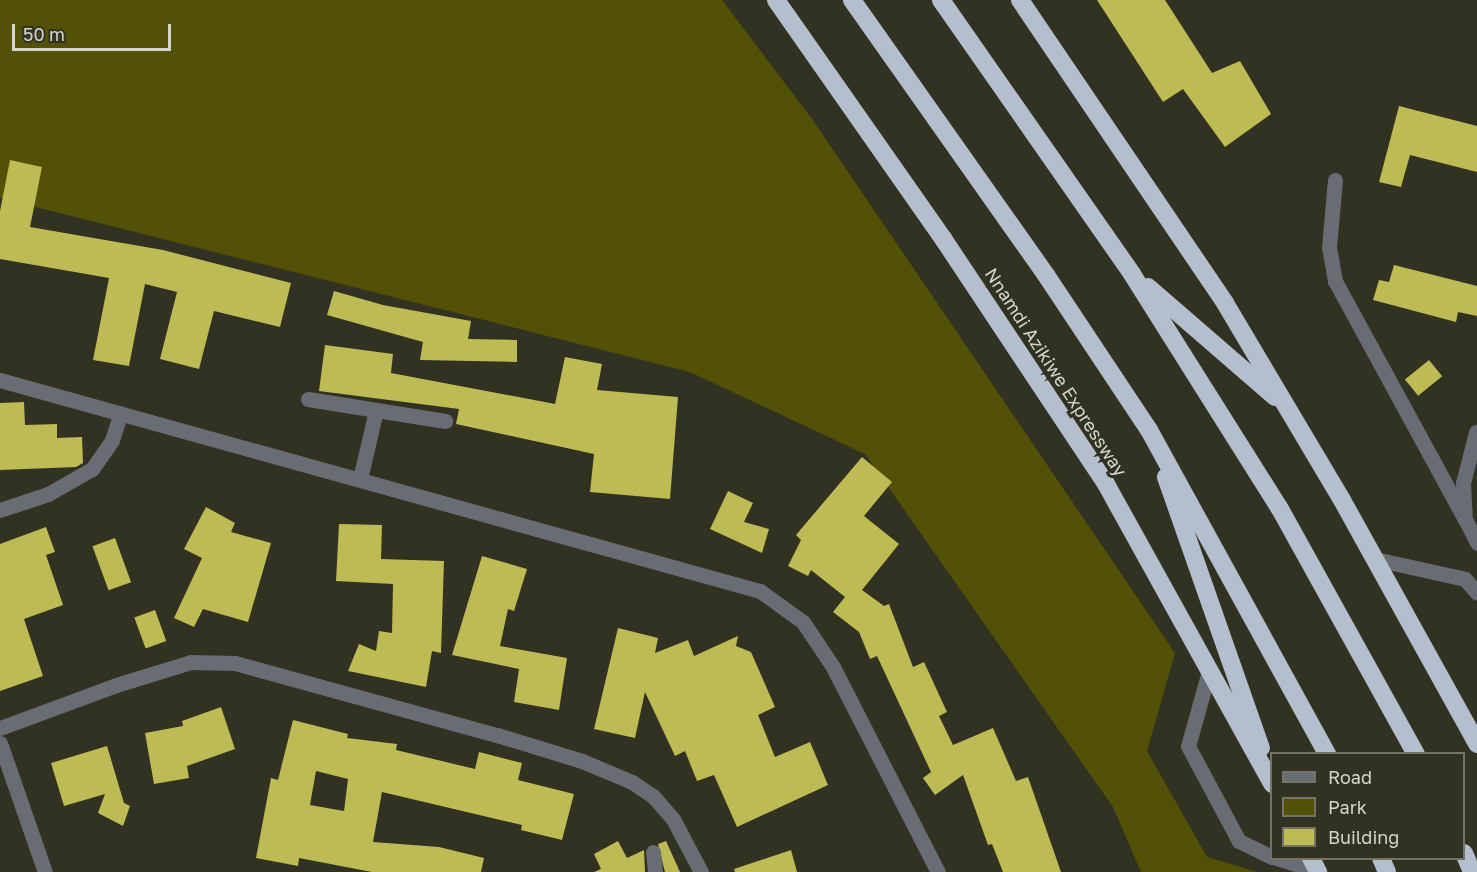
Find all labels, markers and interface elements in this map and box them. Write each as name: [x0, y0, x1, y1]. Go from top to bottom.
scale bar: [15, 12, 174, 50]
text: 50 m: [23, 23, 65, 45]
street label: Nnamdi Azikiwe Expressway: [980, 264, 1132, 480]
legend: [1270, 752, 1465, 860]
text: Road: [1328, 766, 1372, 788]
text: Park: [1328, 796, 1367, 818]
text: Building: [1328, 826, 1399, 848]

